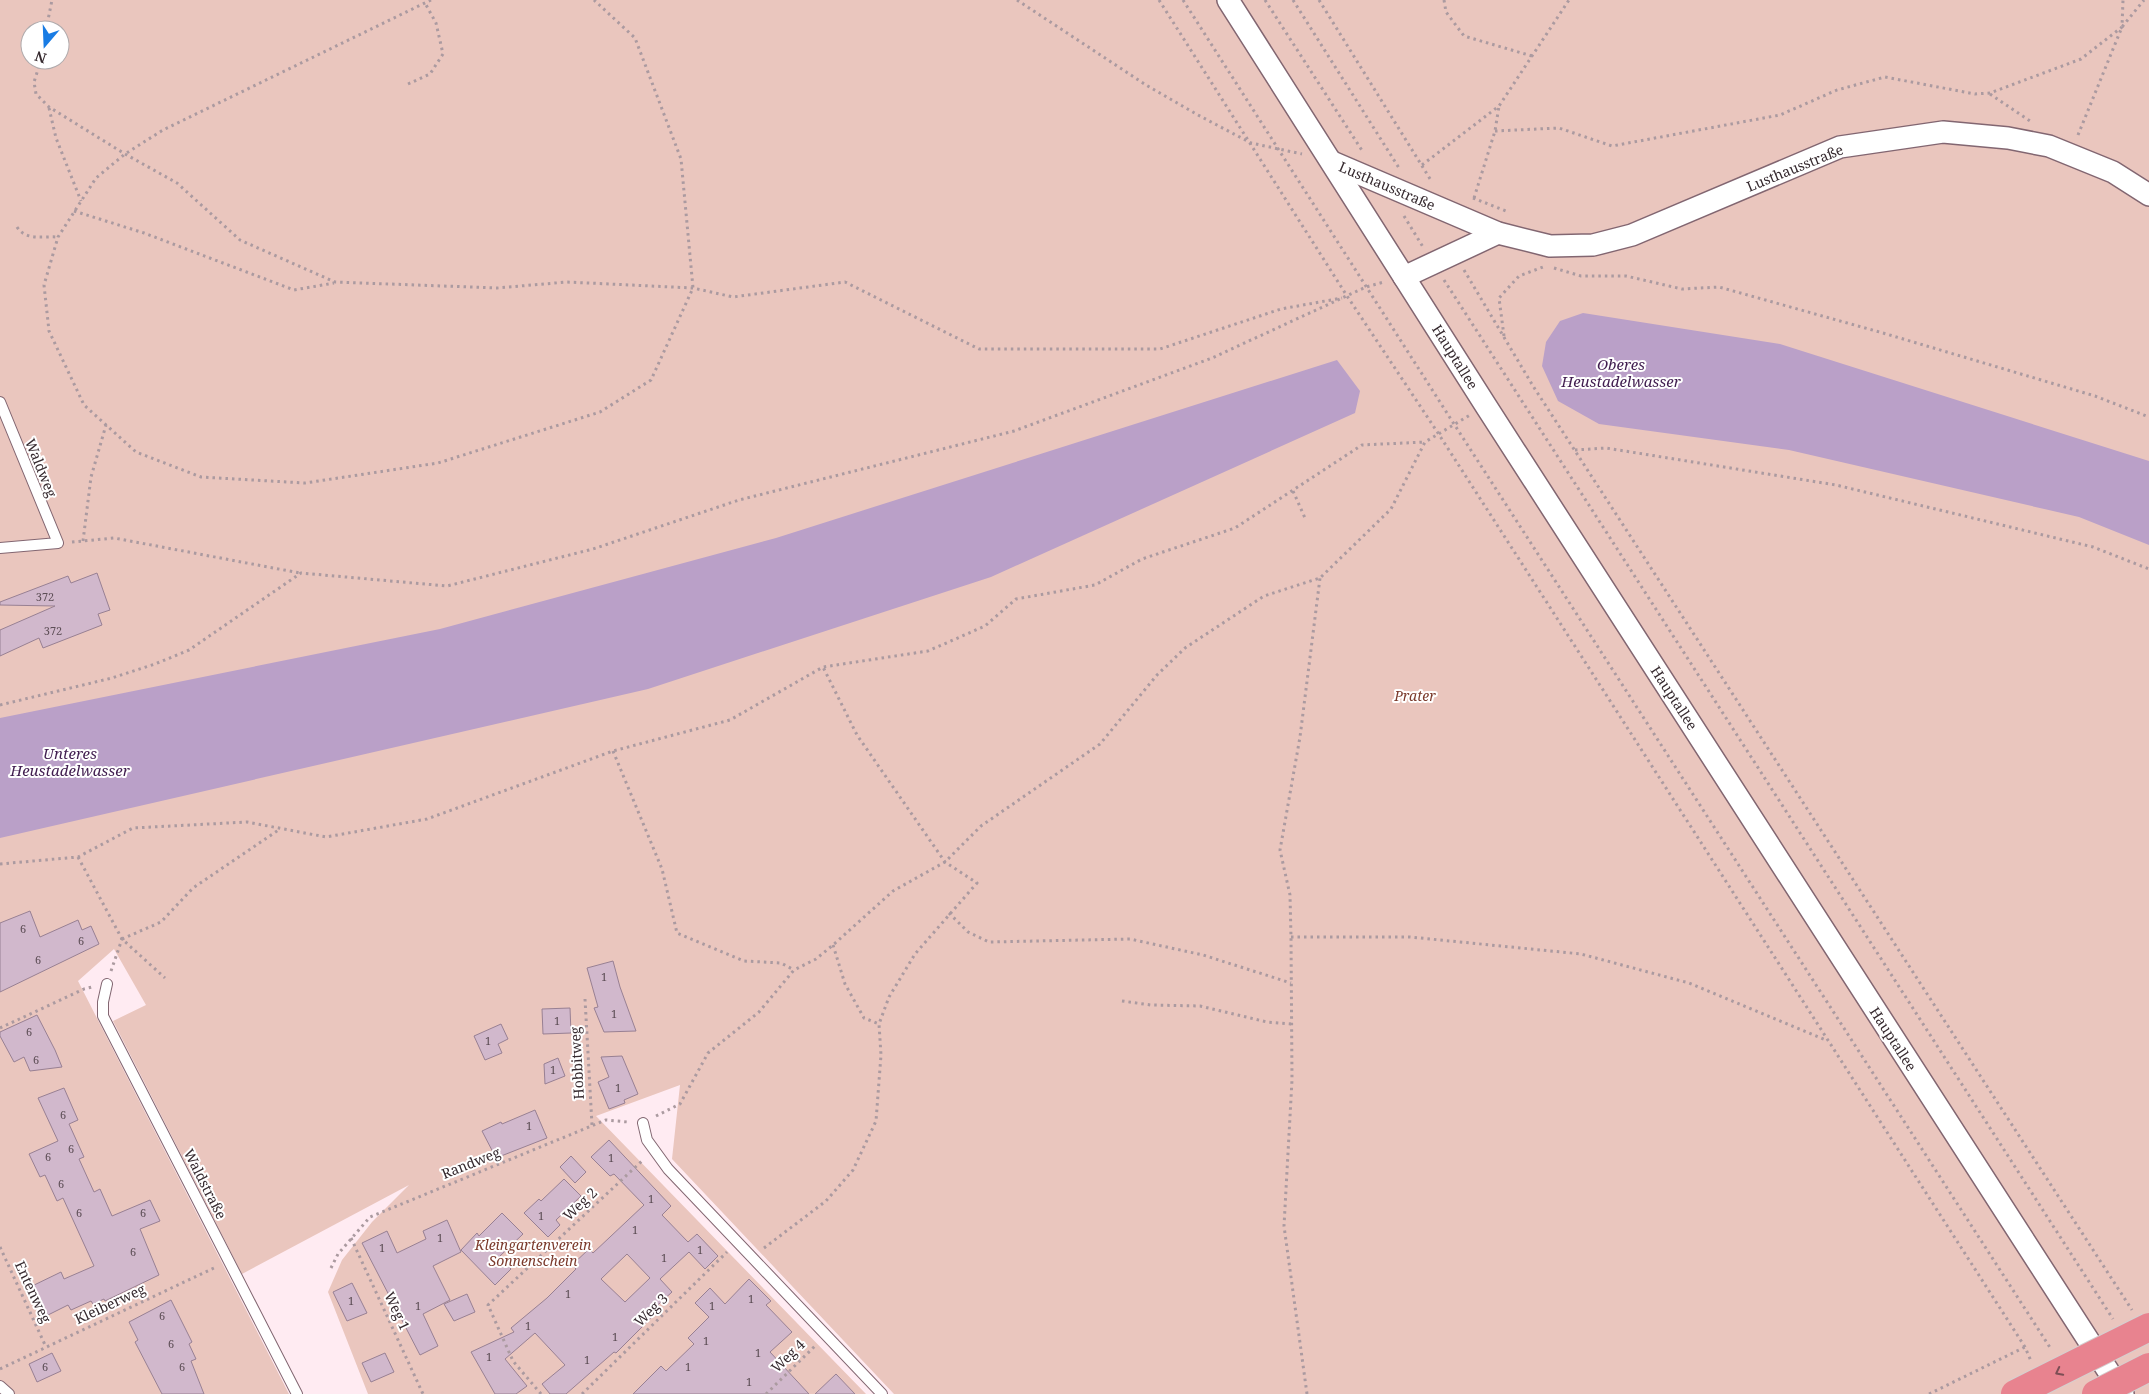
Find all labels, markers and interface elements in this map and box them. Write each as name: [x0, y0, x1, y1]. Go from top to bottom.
north arrow: [20, 20, 70, 70]
text: N: [32, 47, 49, 69]
street label: Lusthausstraße: [1744, 139, 1846, 196]
street label: Lusthausstraße: [1336, 157, 1438, 214]
street label: Hauptallee: [1428, 321, 1483, 393]
water label: Oberes Heustadelwasser: [1560, 354, 1682, 391]
street label: Waldweg: [21, 436, 62, 500]
house number: 372: [36, 589, 54, 604]
house number: 372: [44, 623, 62, 638]
street label: Hauptallee: [1647, 662, 1702, 733]
park label: Prater: [1393, 686, 1436, 705]
water label: Unteres Heustadelwasser: [9, 743, 131, 780]
house number: 6: [20, 921, 26, 936]
house number: 6: [78, 933, 84, 948]
house number: 6: [35, 952, 41, 967]
house number: 1: [601, 969, 607, 984]
street label: Hauptallee: [1866, 1003, 1921, 1074]
house number: 1: [611, 1006, 617, 1021]
house number: 1: [554, 1013, 560, 1028]
house number: 6: [26, 1024, 32, 1039]
street label: Hobbitweg: [565, 1026, 588, 1100]
house number: 1: [485, 1033, 491, 1048]
house number: 6: [33, 1052, 39, 1067]
house number: 1: [550, 1062, 556, 1077]
house number: 1: [615, 1080, 621, 1095]
house number: 6: [60, 1107, 66, 1122]
house number: 1: [526, 1118, 532, 1133]
house number: 6: [68, 1141, 74, 1156]
street label: Randweg: [439, 1142, 503, 1183]
street label: Waldstraße: [180, 1145, 231, 1222]
house number: 6: [45, 1149, 51, 1164]
house number: 1: [608, 1150, 614, 1165]
house number: 6: [58, 1176, 64, 1191]
street label: Weg 2: [558, 1183, 601, 1224]
house number: 1: [648, 1191, 654, 1206]
house number: 6: [76, 1205, 82, 1220]
house number: 6: [140, 1205, 146, 1220]
house number: 1: [538, 1208, 544, 1223]
house number: 1: [632, 1222, 638, 1237]
house number: 1: [437, 1230, 443, 1245]
park label: Kleingartenverein Sonnenschein: [474, 1235, 592, 1270]
house number: 1: [379, 1240, 385, 1255]
house number: 1: [697, 1242, 703, 1257]
house number: 6: [130, 1244, 136, 1259]
house number: 1: [661, 1250, 667, 1265]
street label: Entenweg: [11, 1258, 56, 1326]
street label: Kleiberweg: [71, 1279, 149, 1328]
house number: 1: [565, 1286, 571, 1301]
street label: Weg 1: [380, 1289, 415, 1333]
street label: Weg 3: [630, 1289, 672, 1330]
house number: 1: [748, 1291, 754, 1306]
house number: 1: [348, 1293, 354, 1308]
house number: 1: [415, 1298, 421, 1313]
house number: 1: [709, 1298, 715, 1313]
house number: 6: [159, 1308, 165, 1323]
house number: 1: [525, 1318, 531, 1333]
house number: 1: [612, 1329, 618, 1344]
house number: 1: [703, 1333, 709, 1348]
street label: Weg 4: [767, 1335, 809, 1376]
house number: 6: [168, 1336, 174, 1351]
house number: 1: [755, 1345, 761, 1360]
house number: 1: [486, 1349, 492, 1364]
house number: 1: [584, 1352, 590, 1367]
house number: 6: [42, 1359, 48, 1374]
house number: 6: [179, 1359, 185, 1374]
house number: 1: [685, 1359, 691, 1374]
one-way arrow: [2055, 1366, 2064, 1376]
house number: 1: [746, 1374, 752, 1389]

